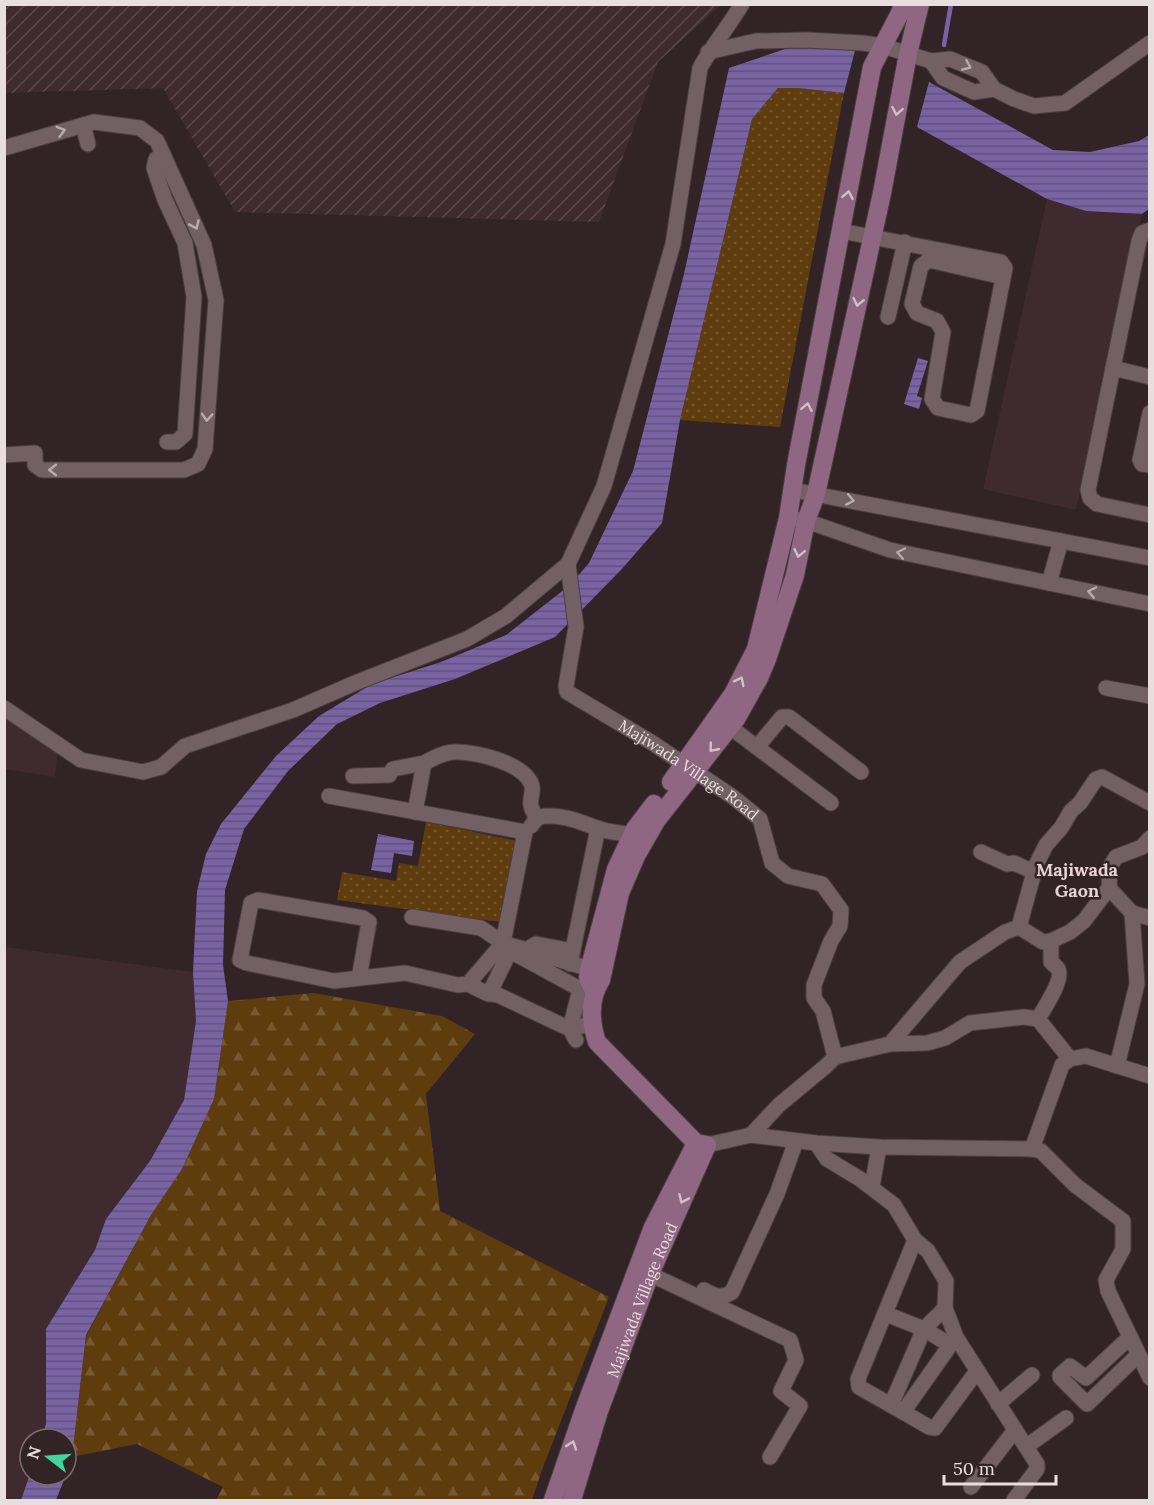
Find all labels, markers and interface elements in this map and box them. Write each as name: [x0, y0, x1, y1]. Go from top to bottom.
one-way arrow: [961, 59, 972, 71]
one-way arrow: [891, 106, 904, 116]
one-way arrow: [55, 126, 66, 138]
one-way arrow: [841, 190, 854, 200]
one-way arrow: [188, 219, 200, 230]
one-way arrow: [852, 297, 865, 307]
one-way arrow: [800, 402, 813, 412]
one-way arrow: [201, 412, 214, 421]
one-way arrow: [49, 464, 58, 476]
one-way arrow: [845, 493, 855, 506]
one-way arrow: [896, 547, 906, 560]
one-way arrow: [794, 548, 807, 558]
one-way arrow: [1087, 586, 1097, 599]
one-way arrow: [732, 676, 744, 687]
street label: Majiwada Village Road: [615, 715, 763, 824]
one-way arrow: [709, 742, 720, 753]
district label: Majiwada Gaon: [1036, 858, 1119, 902]
one-way arrow: [678, 1193, 690, 1204]
street label: Majiwada Village Road: [602, 1219, 682, 1380]
north arrow: [18, 1427, 78, 1487]
one-way arrow: [565, 1440, 577, 1451]
text: N: [22, 1444, 45, 1461]
scale bar: [944, 1448, 1056, 1486]
text: 50 m: [953, 1457, 995, 1480]

